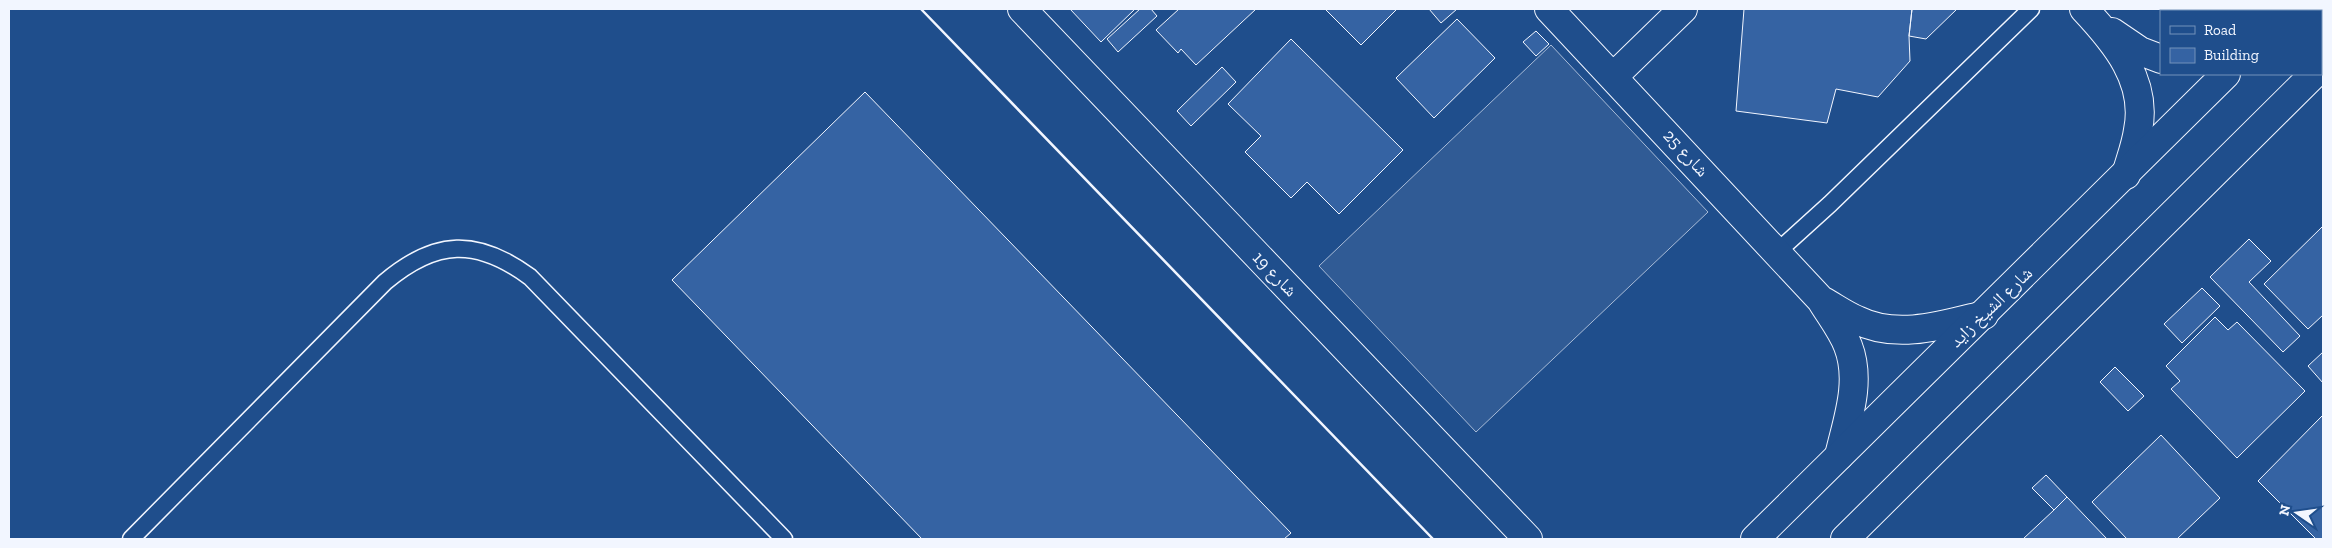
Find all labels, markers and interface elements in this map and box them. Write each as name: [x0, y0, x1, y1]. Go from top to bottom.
legend: [2160, 10, 2322, 75]
text: Road: [2204, 21, 2237, 39]
text: Building: [2204, 46, 2259, 64]
street label: شارع 25: [1659, 125, 1713, 181]
street label: شارع 19: [1248, 247, 1302, 301]
street label: شارع الشيخ زايد: [1945, 262, 2038, 353]
north arrow: [2272, 488, 2322, 538]
text: N: [2275, 503, 2294, 517]

